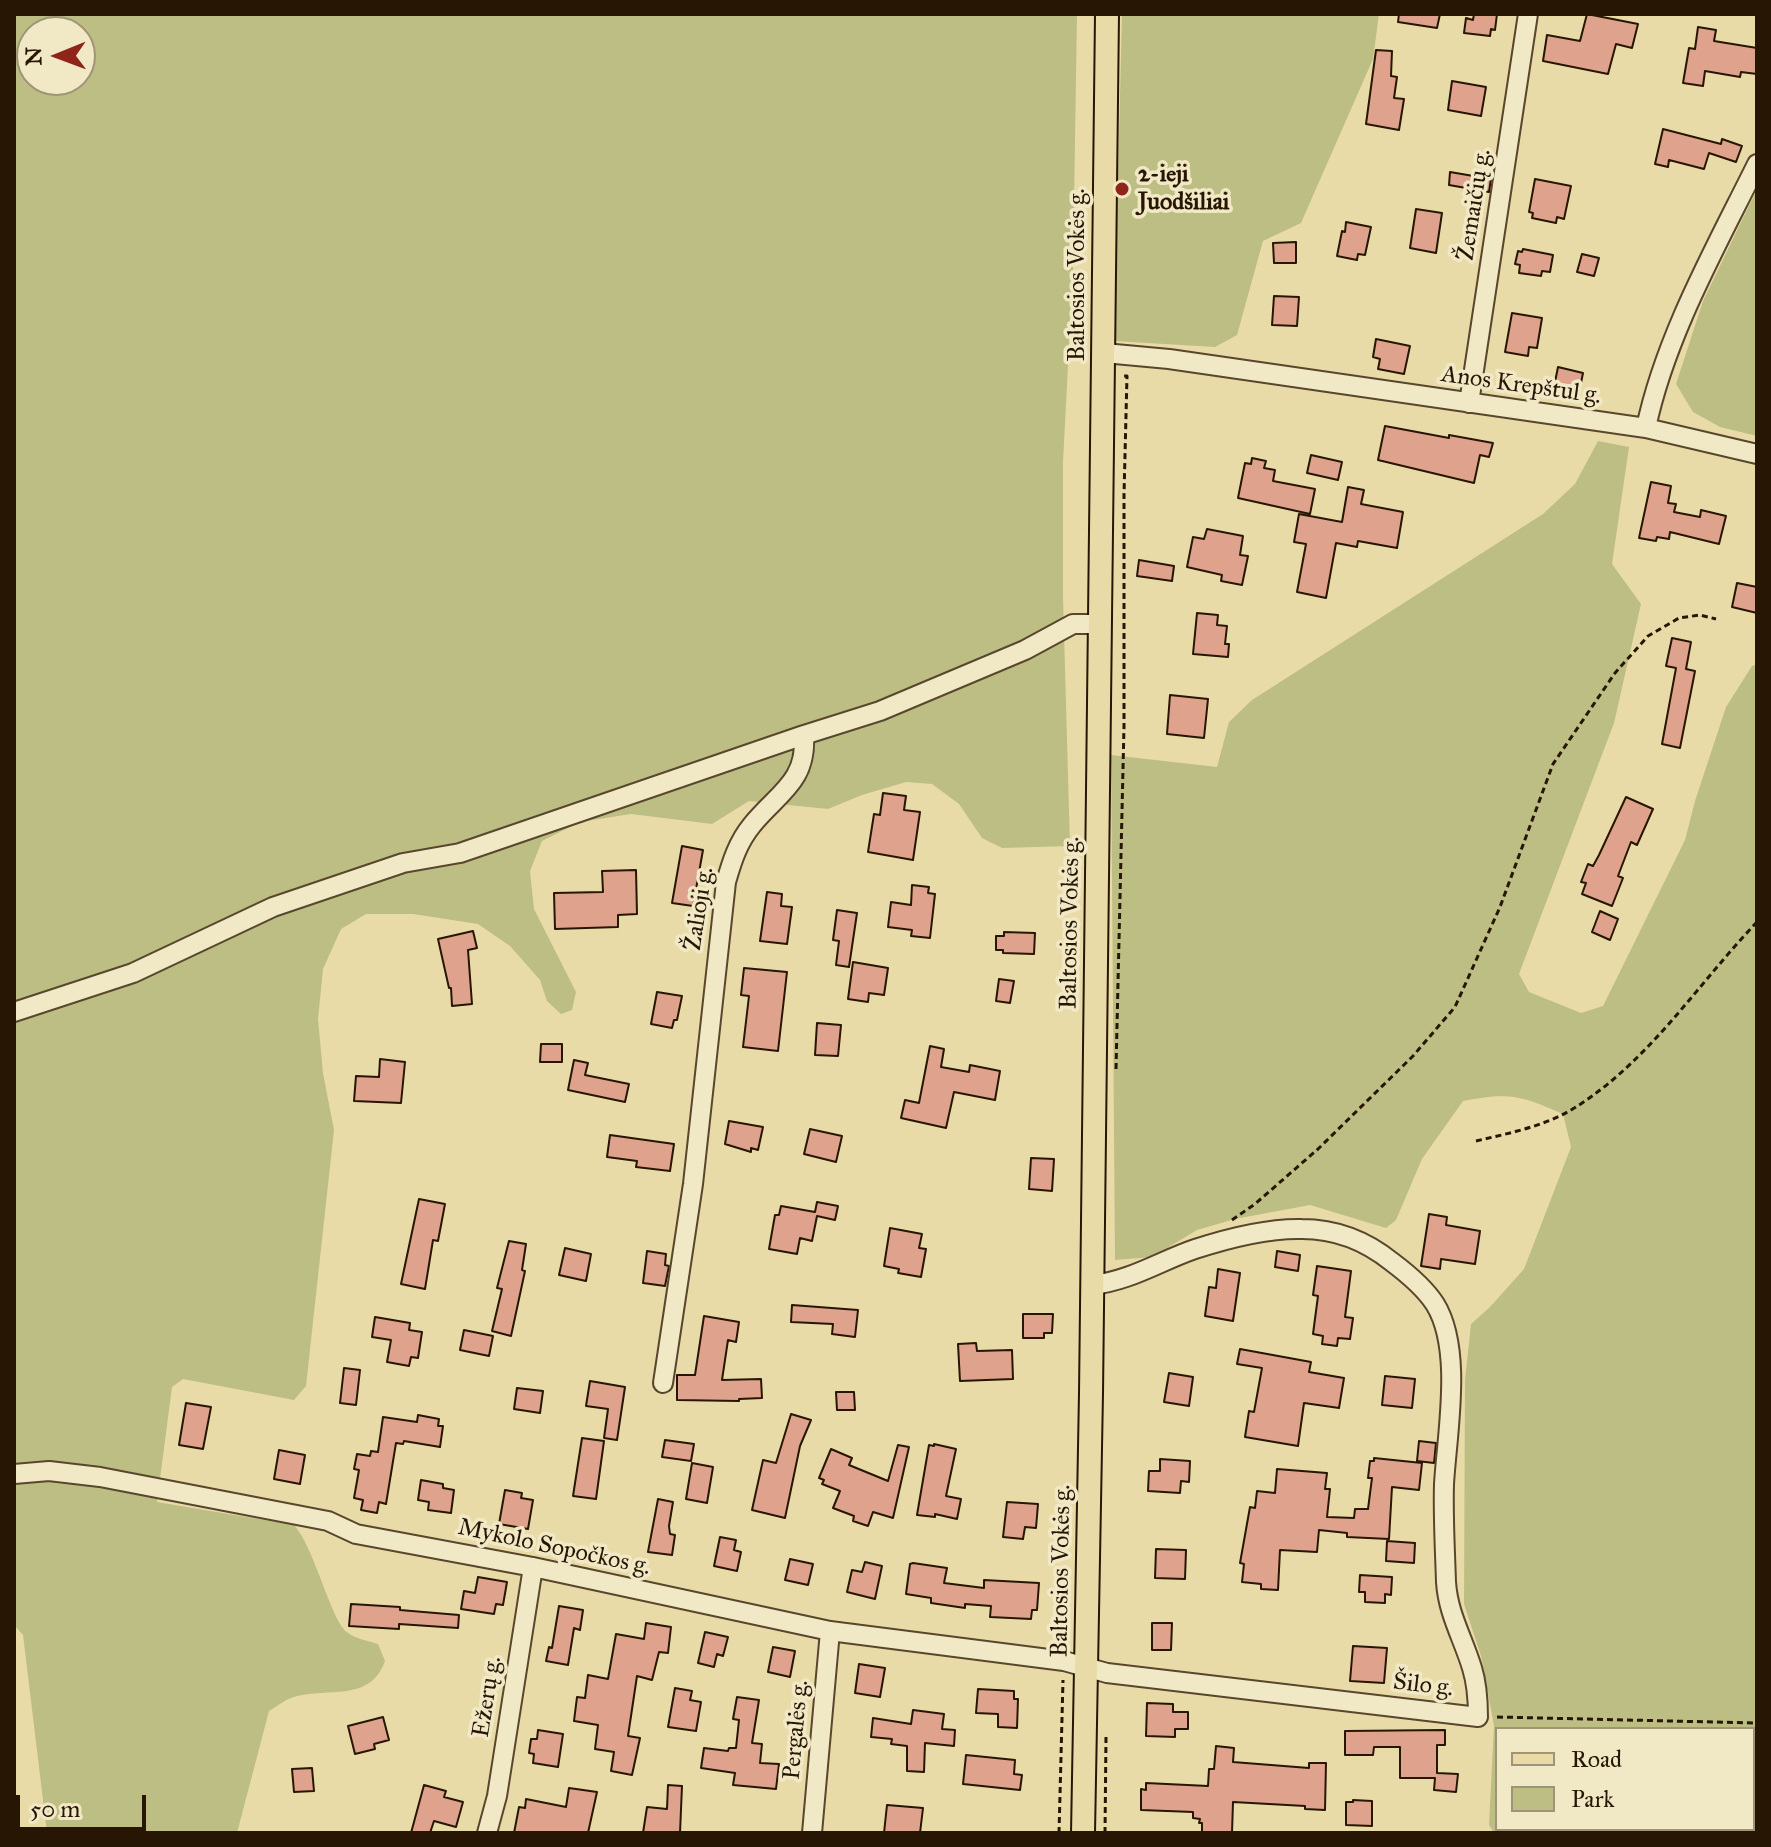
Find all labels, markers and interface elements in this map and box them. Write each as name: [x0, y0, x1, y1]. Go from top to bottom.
north arrow: [16, 16, 96, 96]
text: N: [20, 47, 47, 66]
street label: Žemaičių g.: [1452, 147, 1498, 263]
place label: 2-ieji Juodšiliai: [1138, 161, 1229, 217]
marker: 2-ieji Juodšiliai: [1113, 180, 1131, 198]
street label: Baltosios Vokės g.: [1064, 189, 1092, 361]
street label: Anos Krepštul g.: [1439, 361, 1603, 411]
street label: Baltosios Vokės g.: [1055, 836, 1087, 1010]
street label: Žalioji g.: [679, 865, 721, 953]
street label: Baltosios Vokės g.: [1046, 1484, 1078, 1658]
street label: Mykolo Sopočkos g.: [455, 1514, 653, 1582]
street label: Ežerų g.: [467, 1654, 509, 1740]
street label: Šilo g.: [1391, 1668, 1455, 1704]
street label: Pergalės g.: [778, 1679, 816, 1781]
legend: [1495, 1727, 1755, 1831]
text: Road: [1571, 1744, 1622, 1774]
scale bar: [20, 1779, 150, 1829]
text: Park: [1571, 1784, 1614, 1814]
text: 50 m: [30, 1794, 80, 1824]

